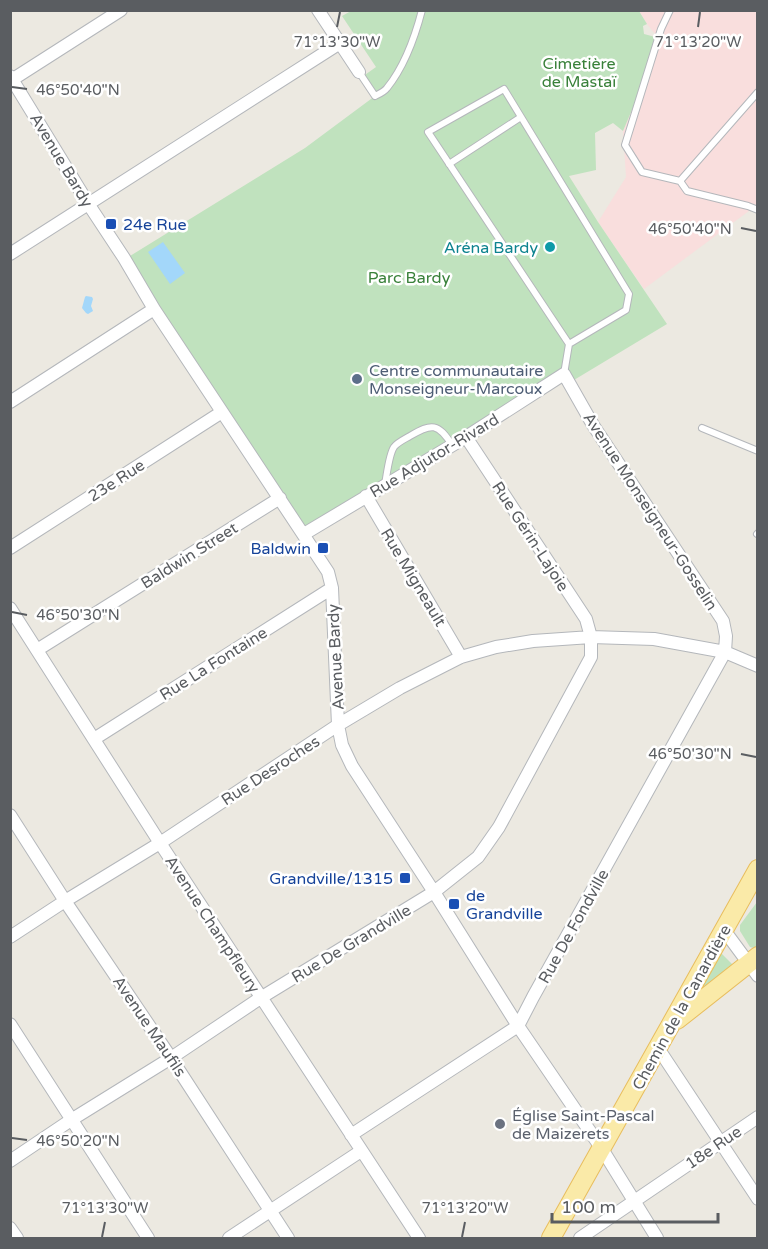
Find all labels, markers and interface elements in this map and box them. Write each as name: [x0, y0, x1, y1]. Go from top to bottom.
text: 71°13'30"W: [294, 33, 380, 51]
text: 71°13'20"W: [655, 33, 741, 51]
park label: Cimetière de Mastaï: [542, 54, 617, 92]
text: 46°50'40"N: [36, 81, 120, 99]
street label: Avenue Bardy: [25, 110, 97, 211]
place label: 24e Rue: [123, 215, 187, 235]
marker: 24e Rue: [104, 217, 118, 231]
text: 46°50'40"N: [648, 220, 732, 238]
place label: Aréna Bardy: [444, 238, 538, 258]
marker: Aréna Bardy: [543, 240, 557, 254]
park label: Parc Bardy: [368, 268, 451, 288]
place label: Centre communautaire Monseigneur-Marcoux: [369, 361, 543, 399]
marker: Centre communautaire Monseigneur-Marcoux: [350, 372, 364, 386]
street label: Rue Adjutor-Rivard: [366, 409, 503, 502]
street label: Avenue Monseigneur-Gosselin: [579, 409, 722, 614]
street label: 23e Rue: [84, 455, 149, 507]
street label: Rue Gérin-Lajoie: [487, 478, 573, 595]
street label: Baldwin Street: [137, 518, 242, 594]
street label: Rue Migneault: [376, 525, 450, 630]
place label: Baldwin: [250, 539, 311, 559]
marker: Baldwin: [316, 541, 330, 555]
street label: Avenue Bardy: [323, 603, 349, 710]
text: 46°50'30"N: [36, 606, 120, 624]
street label: Rue La Fontaine: [156, 623, 271, 705]
street label: Rue Desroches: [218, 732, 324, 810]
text: 46°50'30"N: [648, 745, 732, 763]
street label: Avenue Champfleury: [160, 852, 264, 997]
street label: Rue De Fondville: [534, 866, 614, 987]
place label: Grandville/1315: [269, 869, 393, 889]
marker: Grandville/1315: [398, 871, 412, 885]
place label: de Grandville: [466, 886, 543, 924]
marker: de Grandville: [447, 897, 461, 911]
street label: Rue De Grandville: [288, 900, 415, 987]
street label: Chemin de la Canardière: [628, 921, 736, 1094]
street label: Avenue Maufils: [108, 972, 190, 1081]
place label: Église Saint-Pascal de Maizerets: [512, 1106, 654, 1144]
marker: Église Saint-Pascal de Maizerets: [493, 1117, 507, 1131]
street label: 18e Rue: [682, 1122, 745, 1174]
text: 46°50'20"N: [36, 1132, 120, 1150]
scale bar: [552, 1186, 718, 1224]
text: 100 m: [561, 1196, 616, 1218]
text: 71°13'30"W: [62, 1199, 148, 1217]
text: 71°13'20"W: [422, 1199, 508, 1217]

